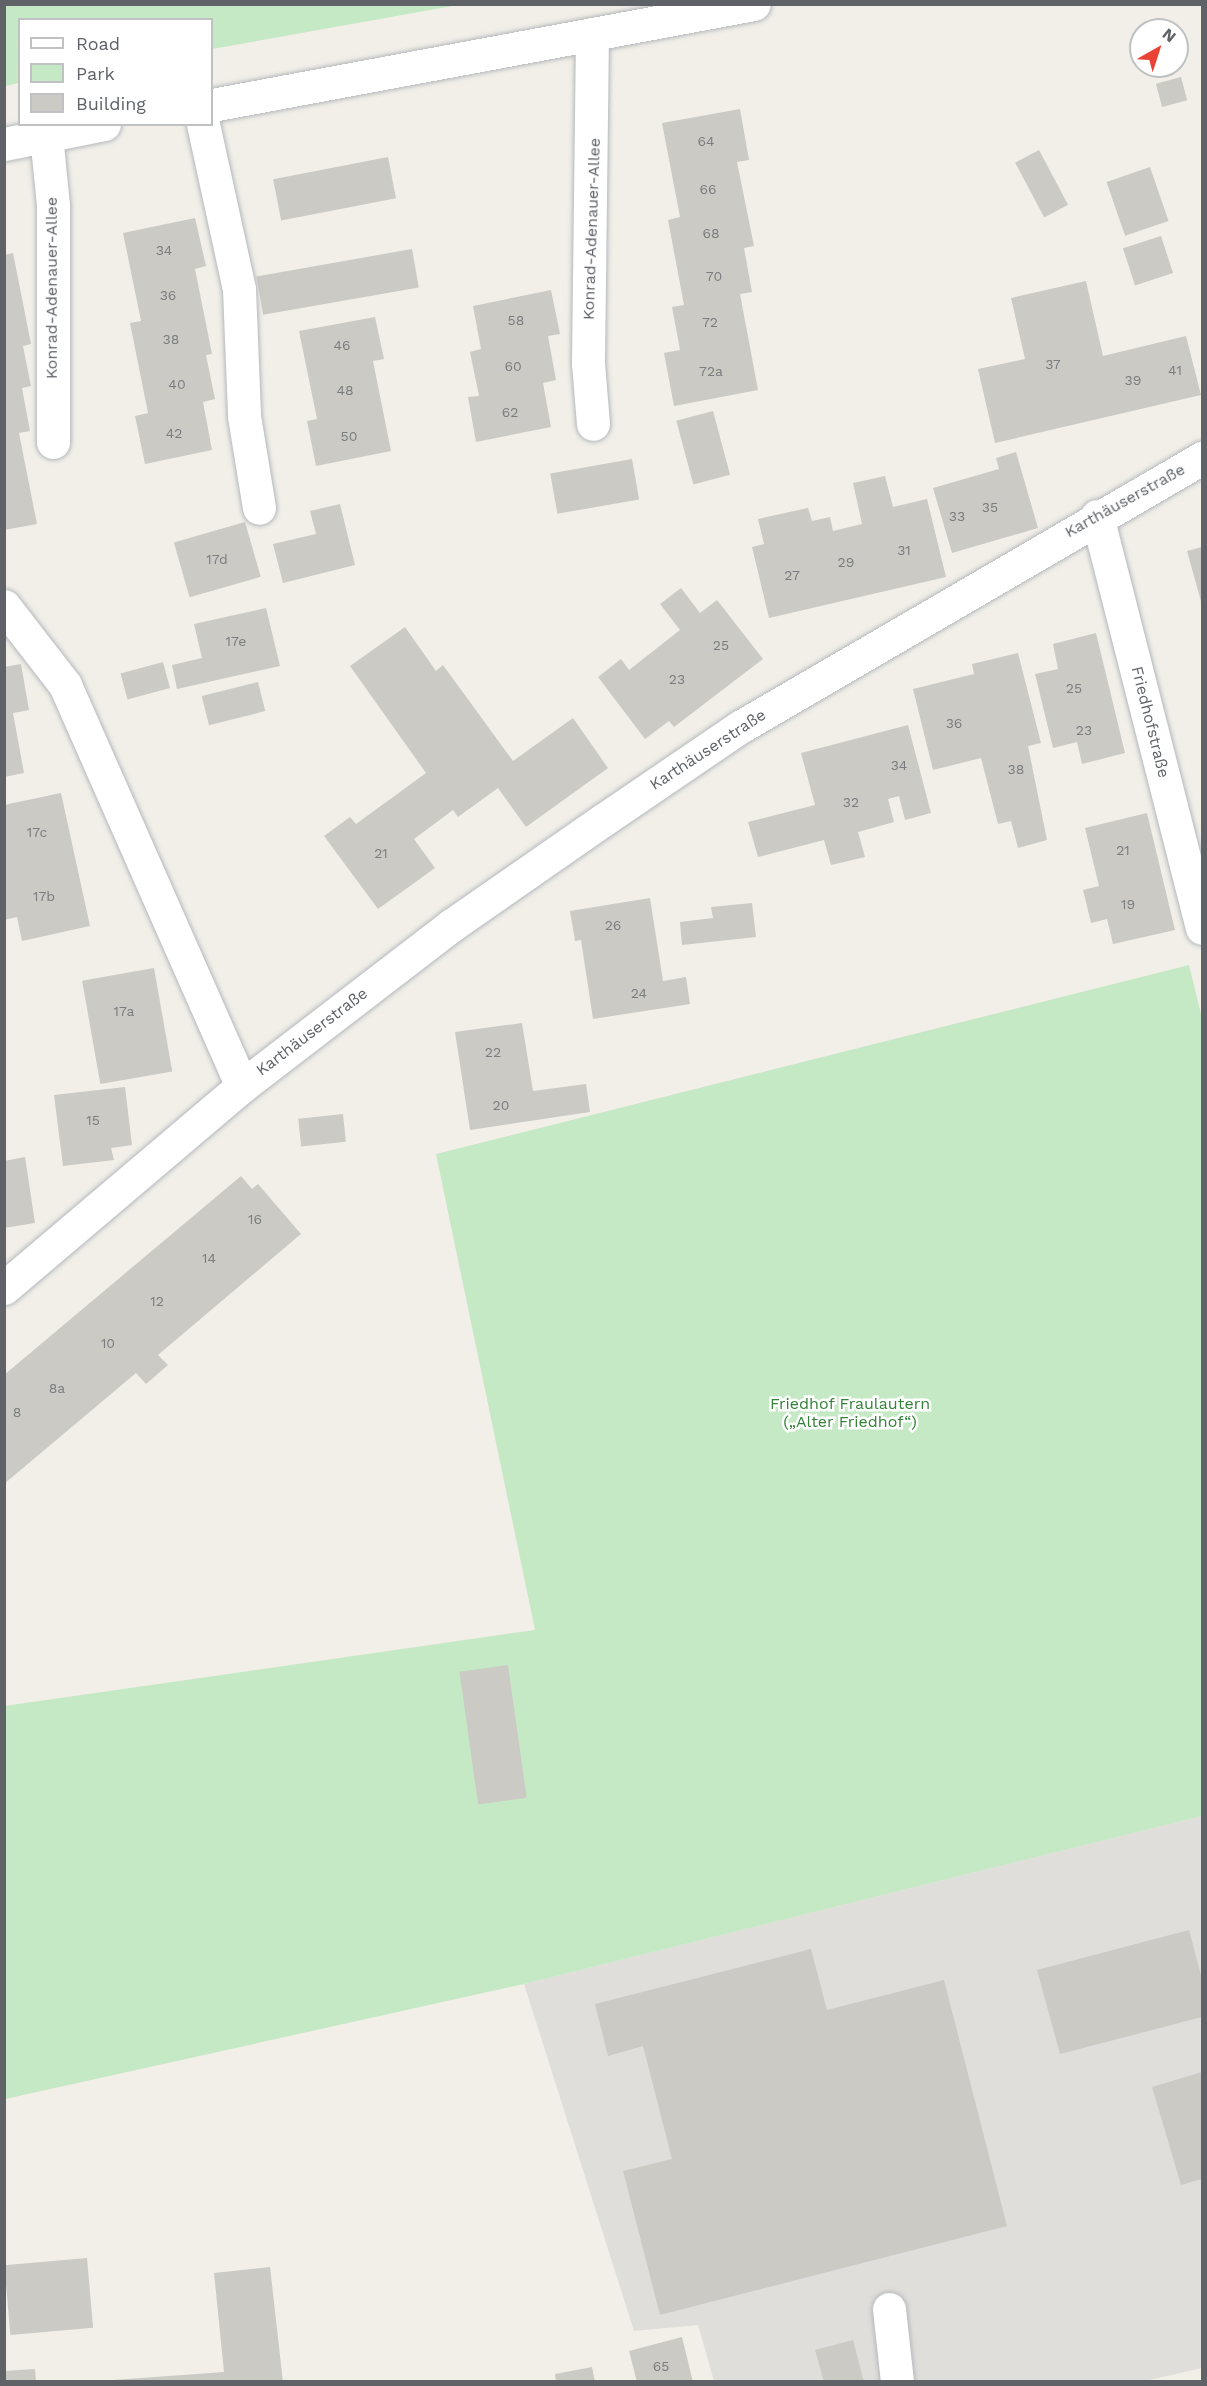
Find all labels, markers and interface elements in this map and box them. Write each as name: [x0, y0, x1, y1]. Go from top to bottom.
legend: [18, 18, 213, 126]
north arrow: [1129, 18, 1189, 78]
text: N: [1159, 24, 1180, 46]
text: Road: [76, 33, 120, 54]
text: Park: [76, 63, 115, 84]
text: Building: [76, 93, 146, 114]
house number: 64: [697, 133, 715, 149]
street label: Konrad-Adenauer-Allee: [579, 138, 605, 320]
house number: 66: [699, 181, 717, 197]
street label: Konrad-Adenauer-Allee: [42, 197, 62, 379]
house number: 68: [702, 225, 720, 241]
house number: 34: [156, 242, 172, 258]
house number: 70: [706, 268, 722, 284]
house number: 36: [160, 287, 176, 303]
house number: 58: [508, 312, 524, 328]
house number: 72: [702, 314, 718, 330]
house number: 38: [163, 331, 179, 347]
house number: 46: [333, 337, 351, 353]
house number: 37: [1045, 356, 1061, 372]
house number: 60: [504, 358, 522, 374]
house number: 41: [1168, 362, 1182, 378]
house number: 72a: [699, 363, 723, 379]
house number: 39: [1125, 372, 1141, 388]
house number: 40: [168, 376, 186, 392]
house number: 48: [336, 382, 354, 398]
house number: 62: [502, 404, 518, 420]
house number: 42: [166, 425, 182, 441]
house number: 50: [341, 428, 357, 444]
street label: Karthäuserstraße: [1062, 460, 1188, 542]
house number: 35: [982, 499, 998, 515]
house number: 33: [949, 508, 965, 524]
house number: 31: [897, 542, 911, 558]
house number: 17d: [206, 551, 228, 567]
house number: 29: [838, 554, 854, 570]
house number: 27: [784, 567, 800, 583]
house number: 17e: [226, 633, 246, 649]
house number: 25: [713, 637, 729, 653]
street label: Friedhofstraße: [1127, 664, 1173, 780]
house number: 23: [669, 671, 685, 687]
house number: 25: [1066, 680, 1082, 696]
street label: Karthäuserstraße: [646, 705, 770, 795]
house number: 36: [946, 715, 962, 731]
house number: 23: [1076, 722, 1092, 738]
house number: 34: [891, 757, 907, 773]
house number: 38: [1008, 761, 1024, 777]
house number: 32: [843, 794, 859, 810]
house number: 17c: [27, 824, 47, 840]
house number: 21: [1116, 842, 1130, 858]
house number: 21: [374, 845, 388, 861]
house number: 17b: [33, 888, 55, 904]
house number: 19: [1121, 896, 1135, 912]
house number: 26: [605, 917, 621, 933]
street label: Karthäuserstraße: [253, 984, 371, 1080]
house number: 24: [631, 985, 647, 1001]
house number: 17a: [114, 1003, 134, 1019]
house number: 22: [485, 1044, 501, 1060]
house number: 20: [493, 1097, 509, 1113]
house number: 15: [86, 1112, 100, 1128]
house number: 16: [248, 1211, 262, 1227]
house number: 14: [202, 1250, 216, 1266]
house number: 12: [150, 1293, 164, 1309]
house number: 10: [101, 1335, 115, 1351]
house number: 8a: [49, 1380, 65, 1396]
park label: Friedhof Fraulautern („Alter Friedhof“): [770, 1394, 930, 1432]
house number: 8: [13, 1404, 21, 1420]
house number: 65: [653, 2358, 669, 2374]

